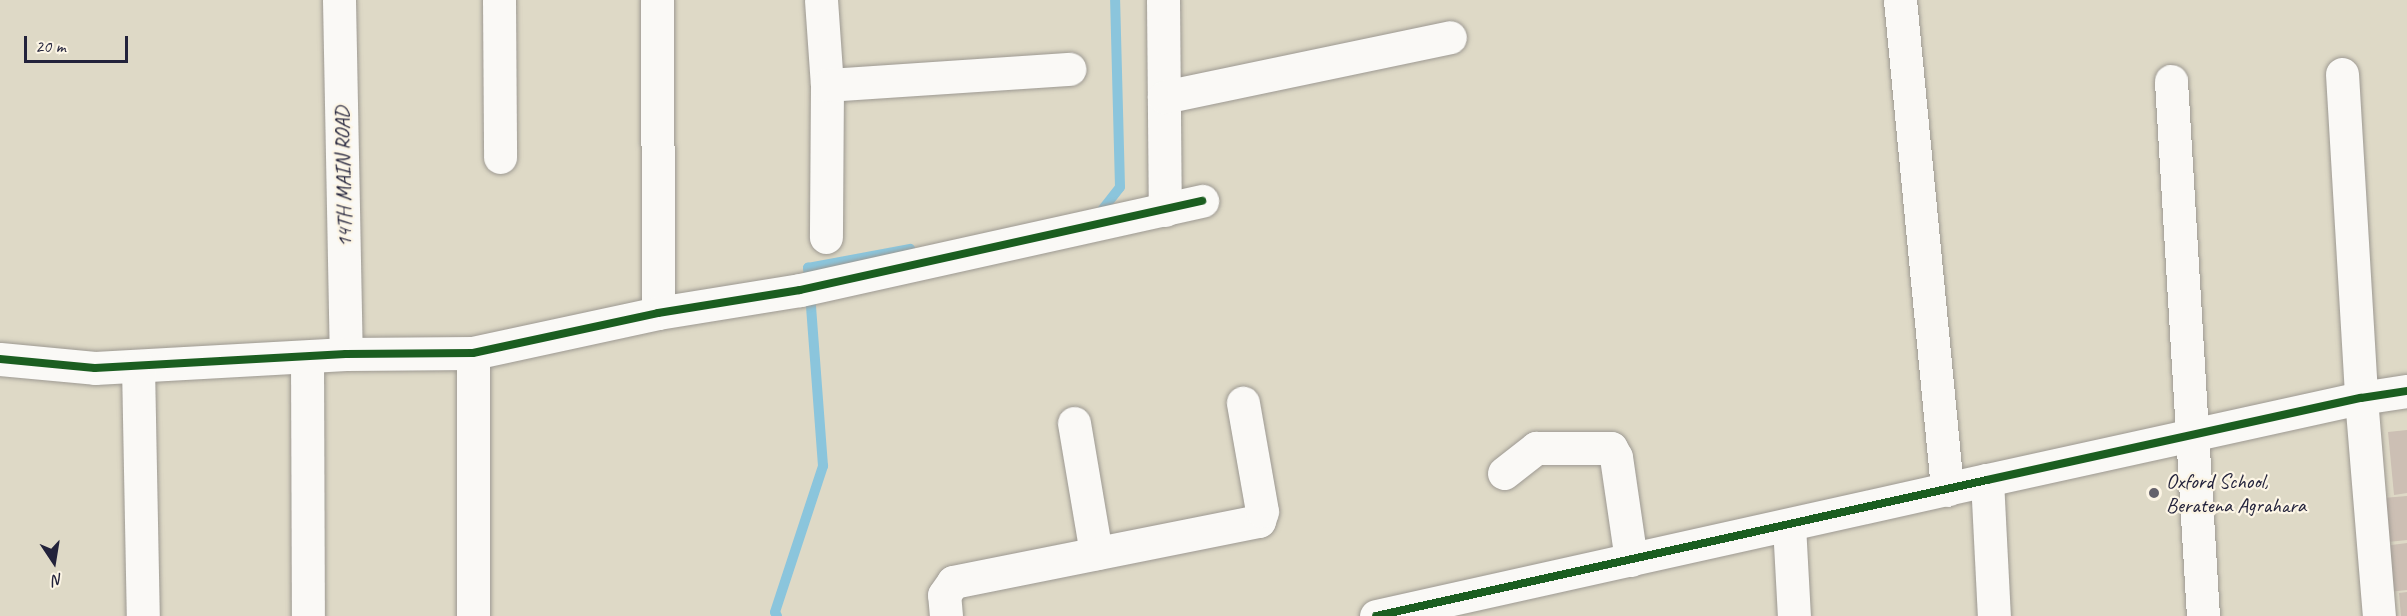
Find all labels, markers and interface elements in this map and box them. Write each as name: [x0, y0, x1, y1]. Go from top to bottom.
scale bar: [27, 24, 130, 62]
text: 20 m: [35, 35, 66, 57]
street label: 14TH MAIN ROAD: [329, 106, 357, 248]
place label: Oxford School, Beratena Agrahara: [2166, 468, 2306, 518]
marker: Oxford School, Beratena Agrahara: [2147, 486, 2161, 500]
north arrow: [24, 532, 84, 592]
text: N: [51, 569, 65, 590]

